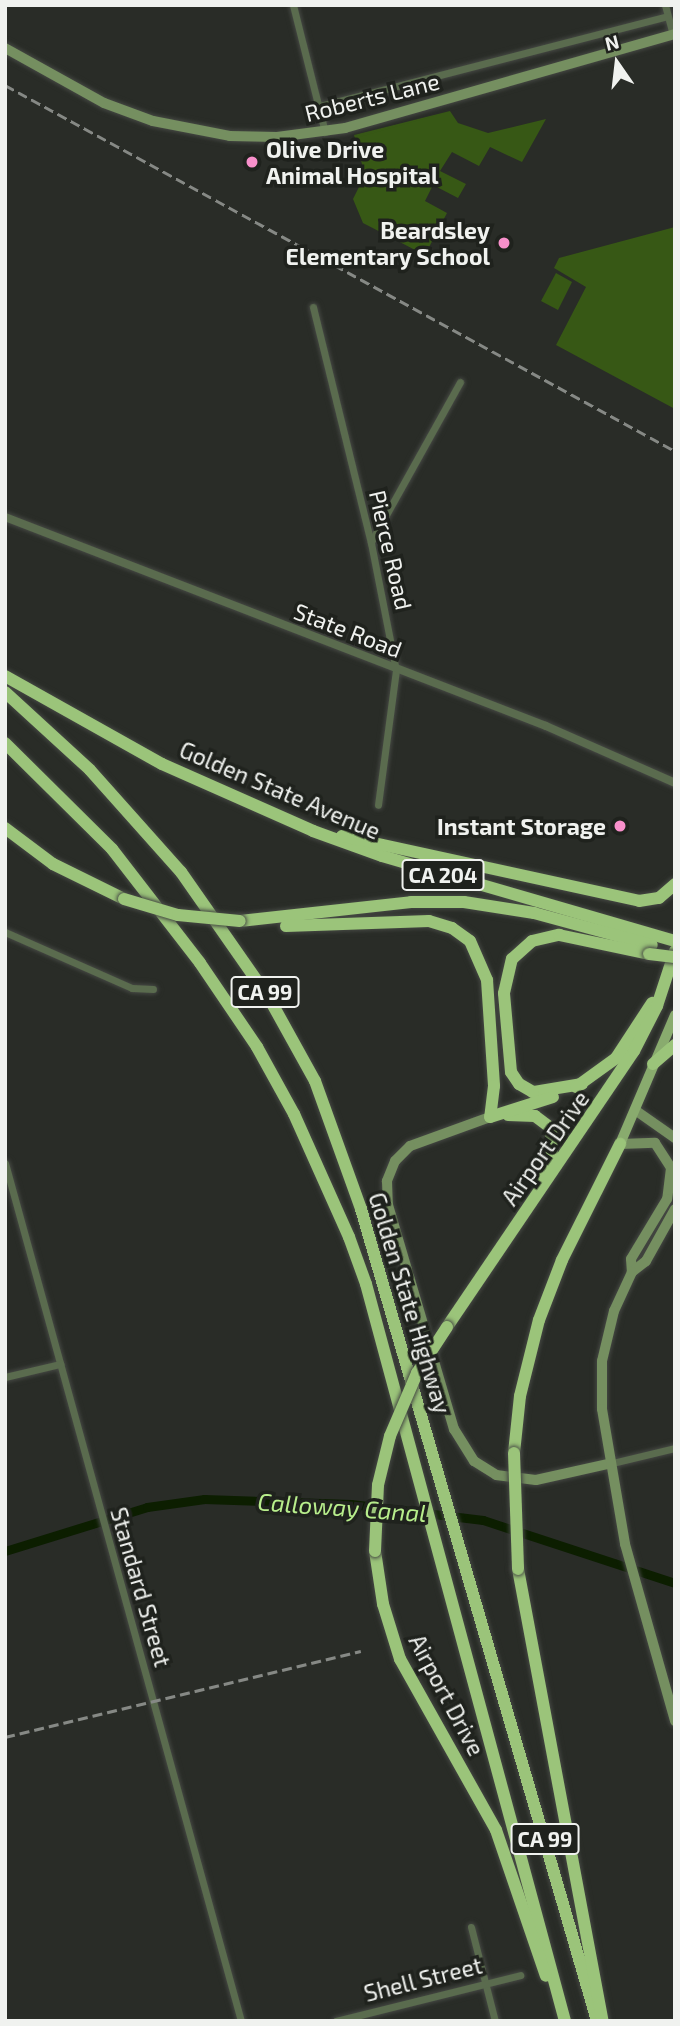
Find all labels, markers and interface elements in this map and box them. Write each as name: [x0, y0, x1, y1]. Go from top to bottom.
north arrow: [582, 28, 652, 98]
text: N: [602, 29, 621, 55]
street label: Roberts Lane: [302, 67, 442, 127]
place label: Olive Drive Animal Hospital: [266, 135, 439, 189]
marker: Olive Drive Animal Hospital: [244, 154, 260, 170]
place label: Beardsley Elementary School: [285, 216, 490, 270]
marker: Beardsley Elementary School: [496, 235, 512, 251]
street label: Pierce Road: [364, 487, 418, 613]
street label: State Road: [290, 597, 406, 663]
street label: Golden State Avenue: [175, 735, 385, 845]
place label: Instant Storage: [437, 812, 606, 840]
marker: Instant Storage: [612, 818, 628, 834]
road number: CA 204: [401, 858, 485, 892]
road number: CA 99: [230, 974, 300, 1010]
street label: Airport Drive: [495, 1085, 595, 1211]
street label: Golden State Highway: [363, 1189, 457, 1417]
water label: Calloway Canal: [257, 1487, 427, 1527]
street label: Standard Street: [105, 1504, 177, 1670]
street label: Airport Drive: [404, 1630, 490, 1760]
road number: CA 99: [510, 1822, 580, 1856]
street label: Shell Street: [361, 1951, 485, 2007]

